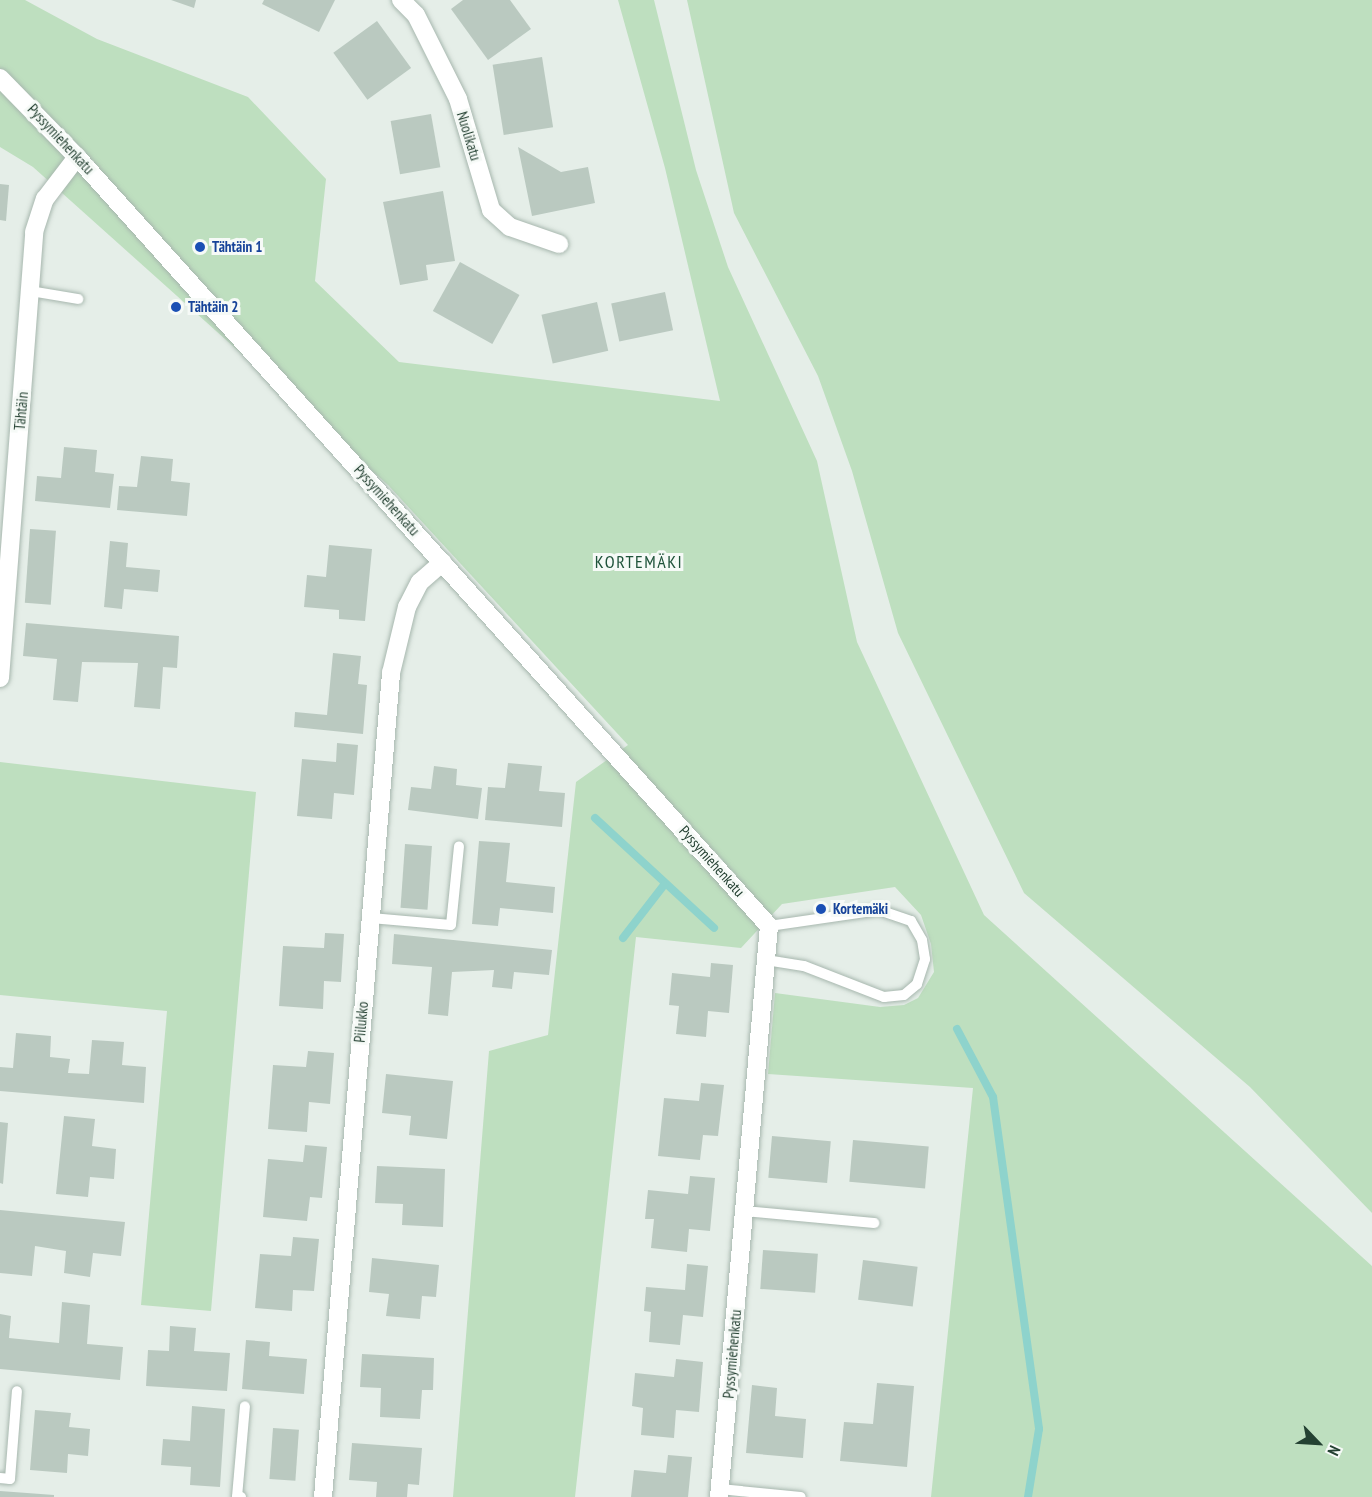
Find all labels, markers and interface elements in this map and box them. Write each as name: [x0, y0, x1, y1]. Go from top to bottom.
street label: Pyssymiehenkatu: [24, 100, 98, 178]
street label: Nuolikatu: [453, 109, 485, 163]
place label: Tähtäin 1: [212, 238, 262, 256]
marker: Tähtäin 1: [193, 240, 207, 254]
place label: Tähtäin 2: [188, 298, 238, 316]
marker: Tähtäin 2: [169, 300, 183, 314]
street label: Tähtäin: [10, 391, 32, 431]
street label: Pyssymiehenkatu: [350, 461, 424, 539]
district label: KORTEMÄKI: [595, 551, 683, 573]
street label: Pyssymiehenkatu: [675, 822, 749, 900]
place label: Kortemäki: [833, 900, 888, 918]
marker: Kortemäki: [814, 902, 828, 916]
street label: Piilukko: [350, 1001, 372, 1043]
street label: Pyssymiehenkatu: [719, 1309, 745, 1399]
north arrow: [1288, 1413, 1348, 1473]
text: N: [1323, 1442, 1345, 1459]

